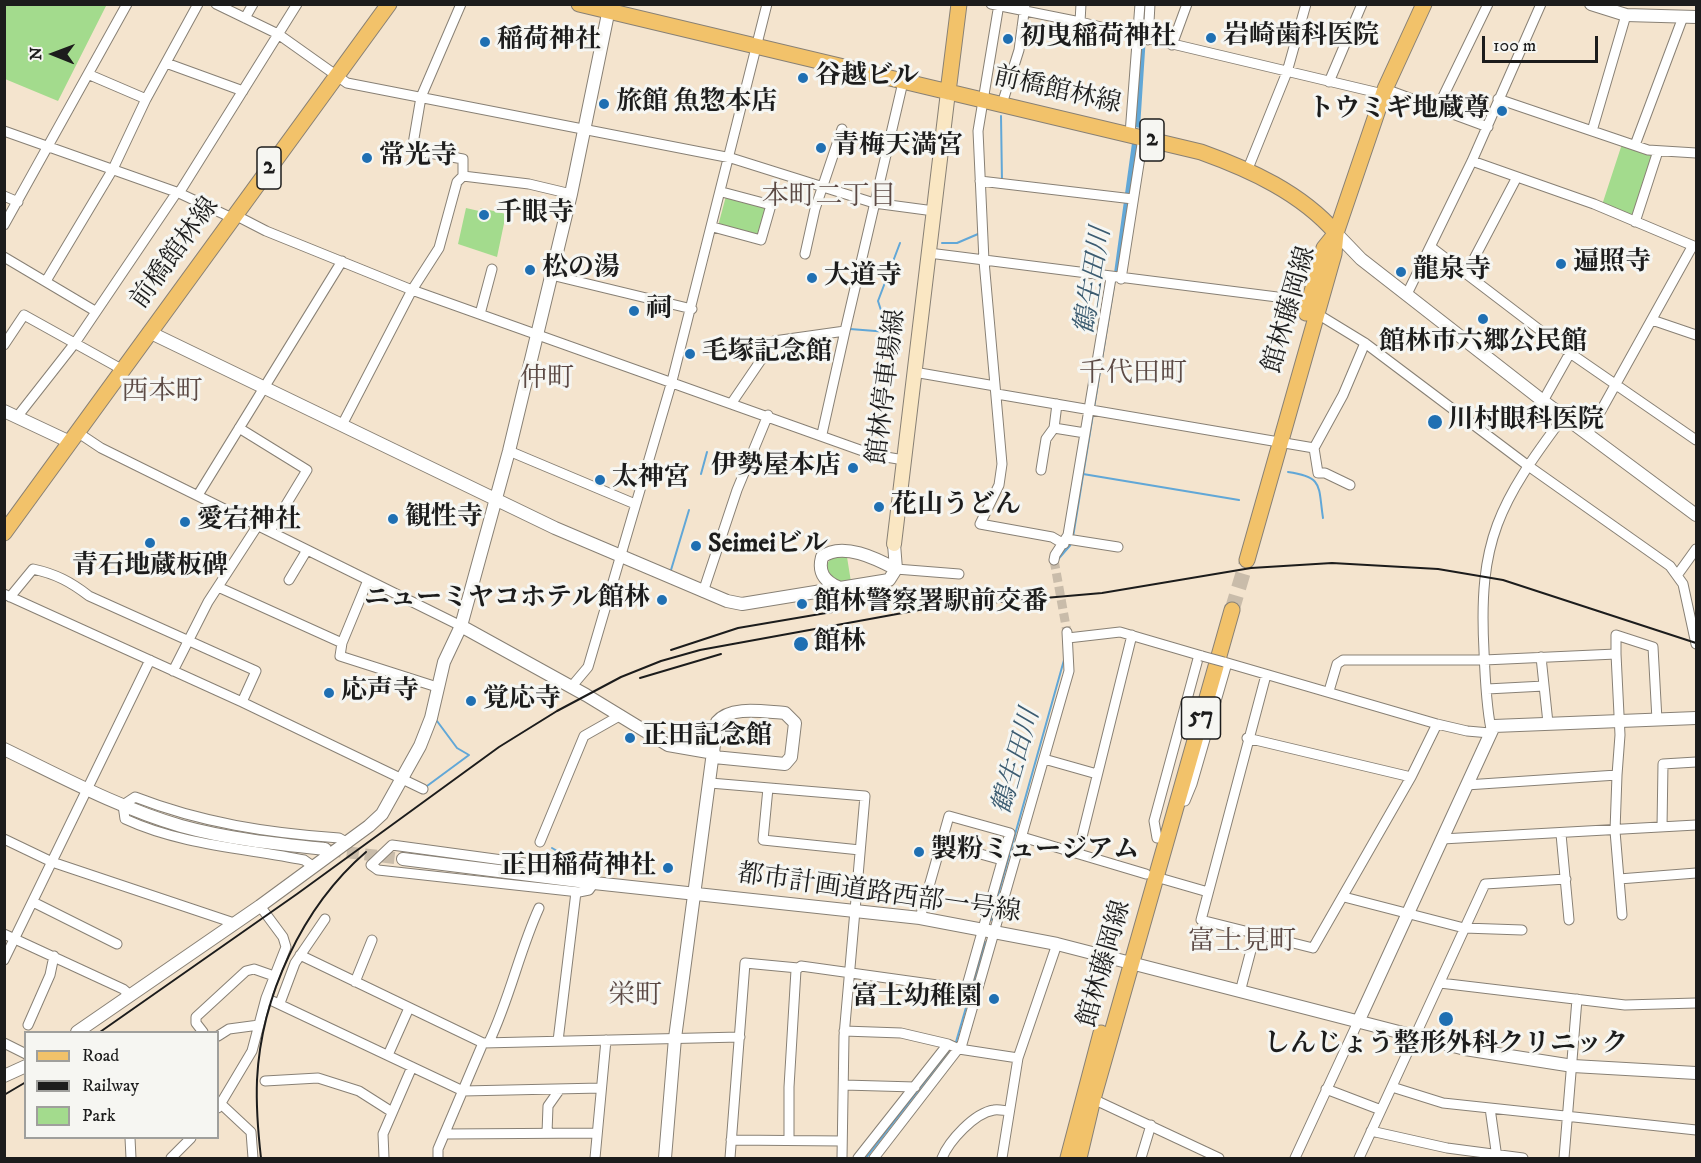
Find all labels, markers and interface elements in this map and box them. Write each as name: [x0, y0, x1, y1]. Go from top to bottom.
place label: 岩崎歯科医院: [1223, 22, 1379, 54]
place label: 初曳稲荷神社: [1020, 23, 1176, 55]
north arrow: [24, 24, 84, 84]
scale bar: [1485, 24, 1600, 62]
place label: 稲荷神社: [497, 26, 601, 58]
marker: 岩崎歯科医院: [1204, 31, 1218, 45]
marker: 初曳稲荷神社: [1001, 32, 1015, 46]
marker: 稲荷神社: [478, 35, 492, 49]
text: 100 m: [1493, 35, 1536, 57]
text: N: [26, 47, 46, 60]
place label: 谷越ビル: [815, 62, 919, 94]
street label: 前橋館林線: [990, 62, 1124, 122]
marker: 谷越ビル: [796, 71, 810, 85]
place label: 旅館 魚惣本店: [616, 88, 778, 120]
place label: トウミギ地蔵尊: [1308, 95, 1490, 127]
marker: 旅館 魚惣本店: [597, 97, 611, 111]
marker: トウミギ地蔵尊: [1495, 104, 1509, 118]
road number: 2: [1140, 119, 1164, 161]
place label: 青梅天満宮: [833, 132, 963, 164]
marker: 青梅天満宮: [814, 141, 828, 155]
place label: 常光寺: [379, 142, 457, 174]
road number: 2: [257, 147, 281, 189]
marker: 常光寺: [360, 151, 374, 165]
district label: 本町二丁目: [762, 182, 896, 214]
street label: 前橋館林線: [125, 192, 227, 316]
place label: 千眼寺: [496, 199, 574, 231]
marker: 千眼寺: [477, 208, 491, 222]
water label: 鶴生田川: [1071, 225, 1119, 337]
street label: 館林藤岡線: [1258, 243, 1324, 377]
place label: 遍照寺: [1573, 248, 1651, 280]
place label: 松の湯: [542, 254, 620, 286]
place label: 龍泉寺: [1413, 256, 1491, 288]
marker: 遍照寺: [1554, 257, 1568, 271]
place label: 大道寺: [824, 262, 902, 294]
marker: 松の湯: [523, 263, 537, 277]
marker: 龍泉寺: [1394, 265, 1408, 279]
marker: 大道寺: [805, 271, 819, 285]
place label: 祠: [646, 295, 672, 327]
marker: 祠: [627, 304, 641, 318]
street label: 館林停車場線: [863, 308, 913, 466]
marker: 館林市六郷公民館: [1476, 312, 1490, 326]
place label: 館林市六郷公民館: [1379, 328, 1587, 360]
place label: 毛塚記念館: [702, 338, 832, 370]
marker: 毛塚記念館: [683, 347, 697, 361]
district label: 千代田町: [1079, 359, 1187, 391]
district label: 仲町: [520, 364, 574, 396]
district label: 西本町: [122, 377, 202, 409]
place label: 川村眼科医院: [1448, 406, 1604, 438]
marker: 川村眼科医院: [1426, 413, 1444, 431]
place label: 伊勢屋本店: [711, 452, 841, 484]
marker: 伊勢屋本店: [846, 461, 860, 475]
place label: 太神宮: [612, 464, 690, 496]
marker: 太神宮: [593, 473, 607, 487]
place label: 花山うどん: [891, 491, 1021, 523]
marker: 花山うどん: [872, 500, 886, 514]
place label: 観性寺: [405, 503, 483, 535]
place label: 愛宕神社: [197, 506, 301, 538]
marker: 観性寺: [386, 512, 400, 526]
marker: 愛宕神社: [178, 515, 192, 529]
place label: Seimeiビル: [708, 530, 828, 562]
marker: 青石地蔵板碑: [143, 536, 157, 550]
marker: Seimeiビル: [689, 539, 703, 553]
place label: 青石地蔵板碑: [72, 552, 228, 584]
place label: ニューミヤコホテル館林: [364, 584, 650, 616]
place label: 館林警察署駅前交番: [814, 588, 1048, 620]
marker: ニューミヤコホテル館林: [655, 593, 669, 607]
marker: 館林警察署駅前交番: [795, 597, 809, 611]
place label: 館林: [814, 628, 866, 660]
marker: 館林: [792, 635, 810, 653]
place label: 応声寺: [341, 677, 419, 709]
place label: 覚応寺: [483, 685, 561, 717]
marker: 応声寺: [322, 686, 336, 700]
marker: 覚応寺: [464, 694, 478, 708]
road number: 57: [1182, 697, 1220, 739]
water label: 鶴生田川: [988, 706, 1048, 818]
place label: 正田記念館: [642, 722, 772, 754]
marker: 正田記念館: [623, 731, 637, 745]
place label: 製粉ミュージアム: [931, 836, 1139, 868]
marker: 製粉ミュージアム: [912, 845, 926, 859]
place label: 正田稲荷神社: [500, 852, 656, 884]
street label: 都市計画道路西部一号線: [735, 860, 1023, 930]
marker: 正田稲荷神社: [661, 861, 675, 875]
street label: 館林藤岡線: [1073, 897, 1139, 1031]
district label: 富士見町: [1188, 927, 1296, 959]
district label: 栄町: [608, 981, 662, 1013]
place label: 富士幼稚園: [852, 983, 982, 1015]
marker: 富士幼稚園: [987, 992, 1001, 1006]
marker: しんじょう整形外科クリニック: [1437, 1010, 1455, 1028]
place label: しんじょう整形外科クリニック: [1264, 1030, 1628, 1062]
legend: [24, 1031, 219, 1139]
text: Road: [82, 1045, 119, 1067]
text: Railway: [82, 1075, 139, 1097]
text: Park: [82, 1105, 116, 1127]

